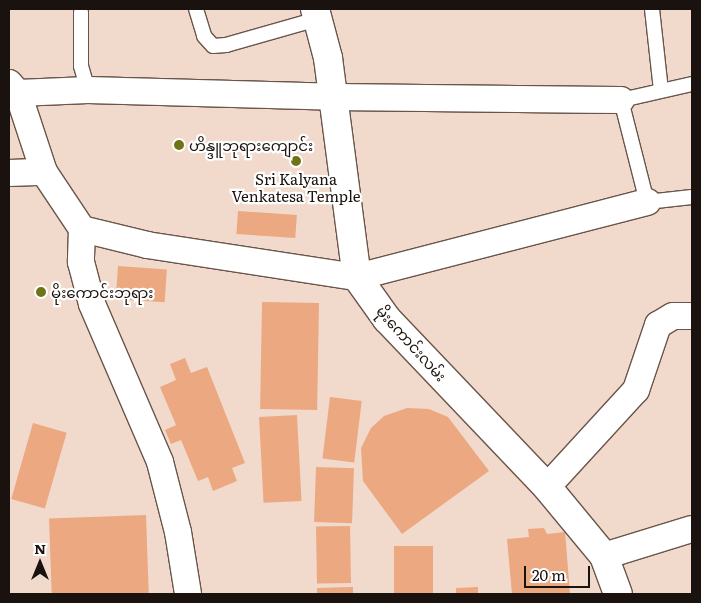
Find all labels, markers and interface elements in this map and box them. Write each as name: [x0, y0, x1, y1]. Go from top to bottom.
place label: ဟိန္ဒူဘုရားကျောင်း: [189, 136, 313, 154]
marker: ဟိန္ဒူဘုရားကျောင်း: [173, 139, 185, 151]
marker: Sri Kalyana Venkatesa Temple: [290, 155, 302, 167]
place label: Sri Kalyana Venkatesa Temple: [231, 169, 361, 204]
place label: မိုးကောင်းဘုရား: [51, 283, 153, 301]
marker: မိုးကောင်းဘုရား: [35, 286, 47, 298]
street label: မိုးကောင်းလမ်း: [373, 302, 451, 384]
north arrow: [15, 538, 65, 588]
text: N: [34, 538, 46, 558]
scale bar: [526, 556, 592, 588]
text: 20 m: [532, 563, 566, 586]

